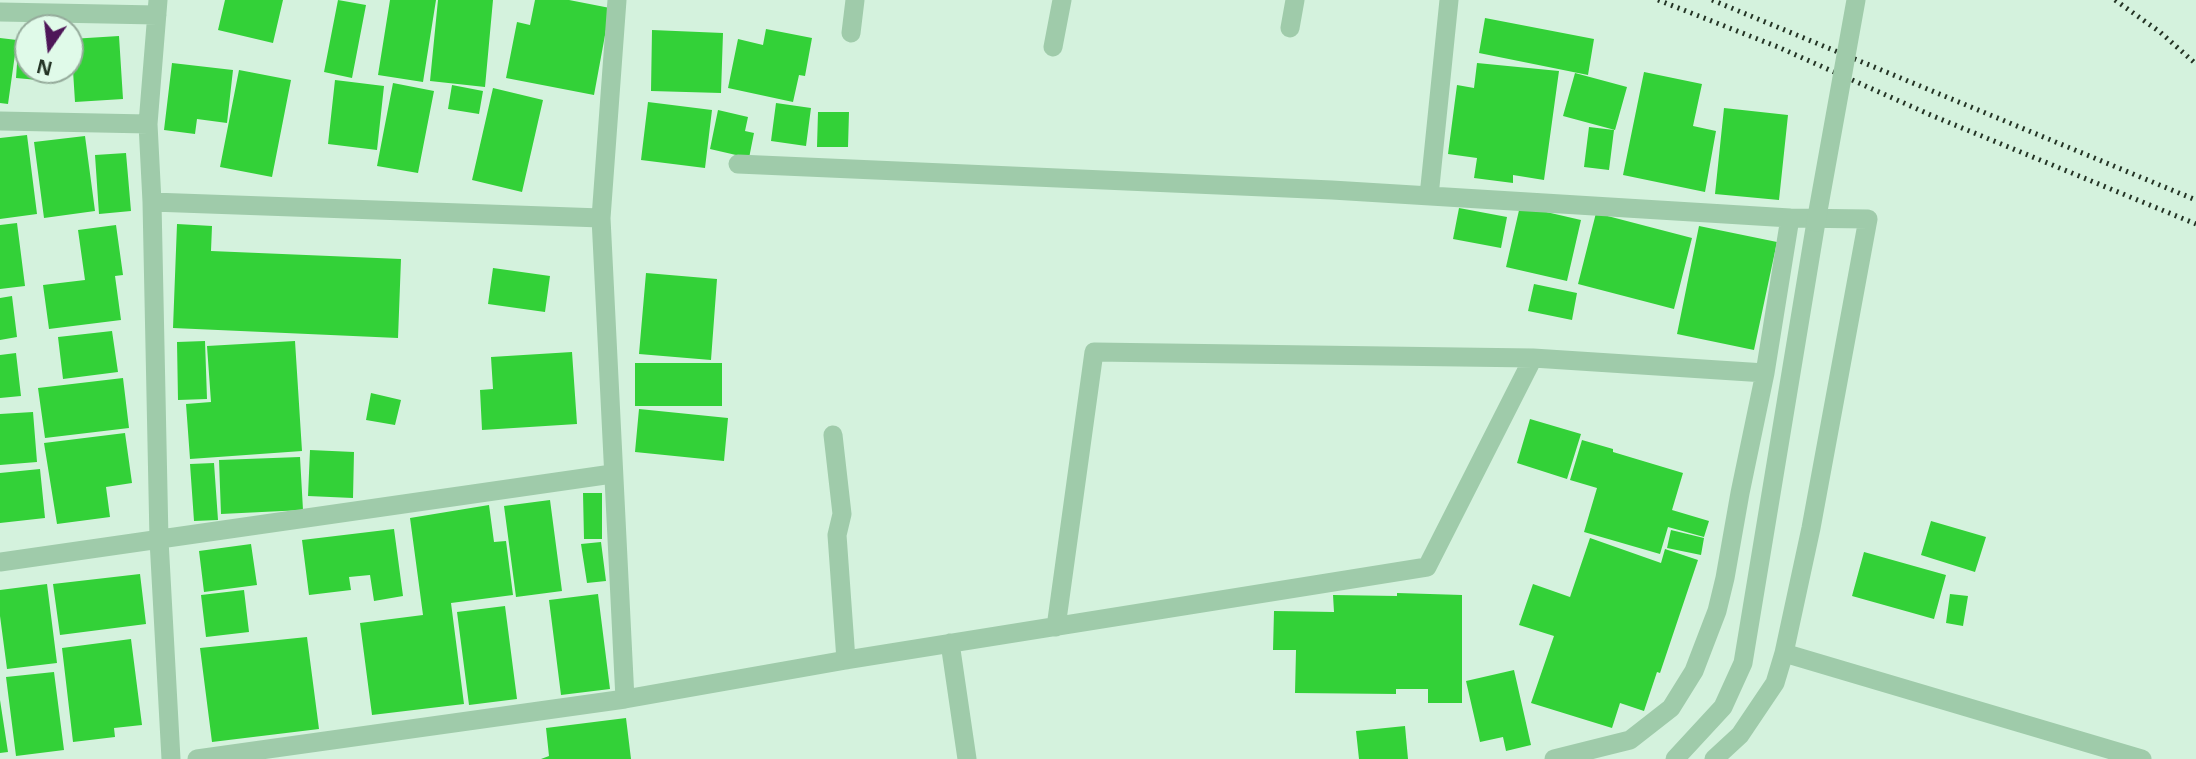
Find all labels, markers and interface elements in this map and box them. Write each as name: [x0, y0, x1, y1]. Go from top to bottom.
north arrow: [14, 14, 84, 84]
text: N: [34, 53, 55, 82]

